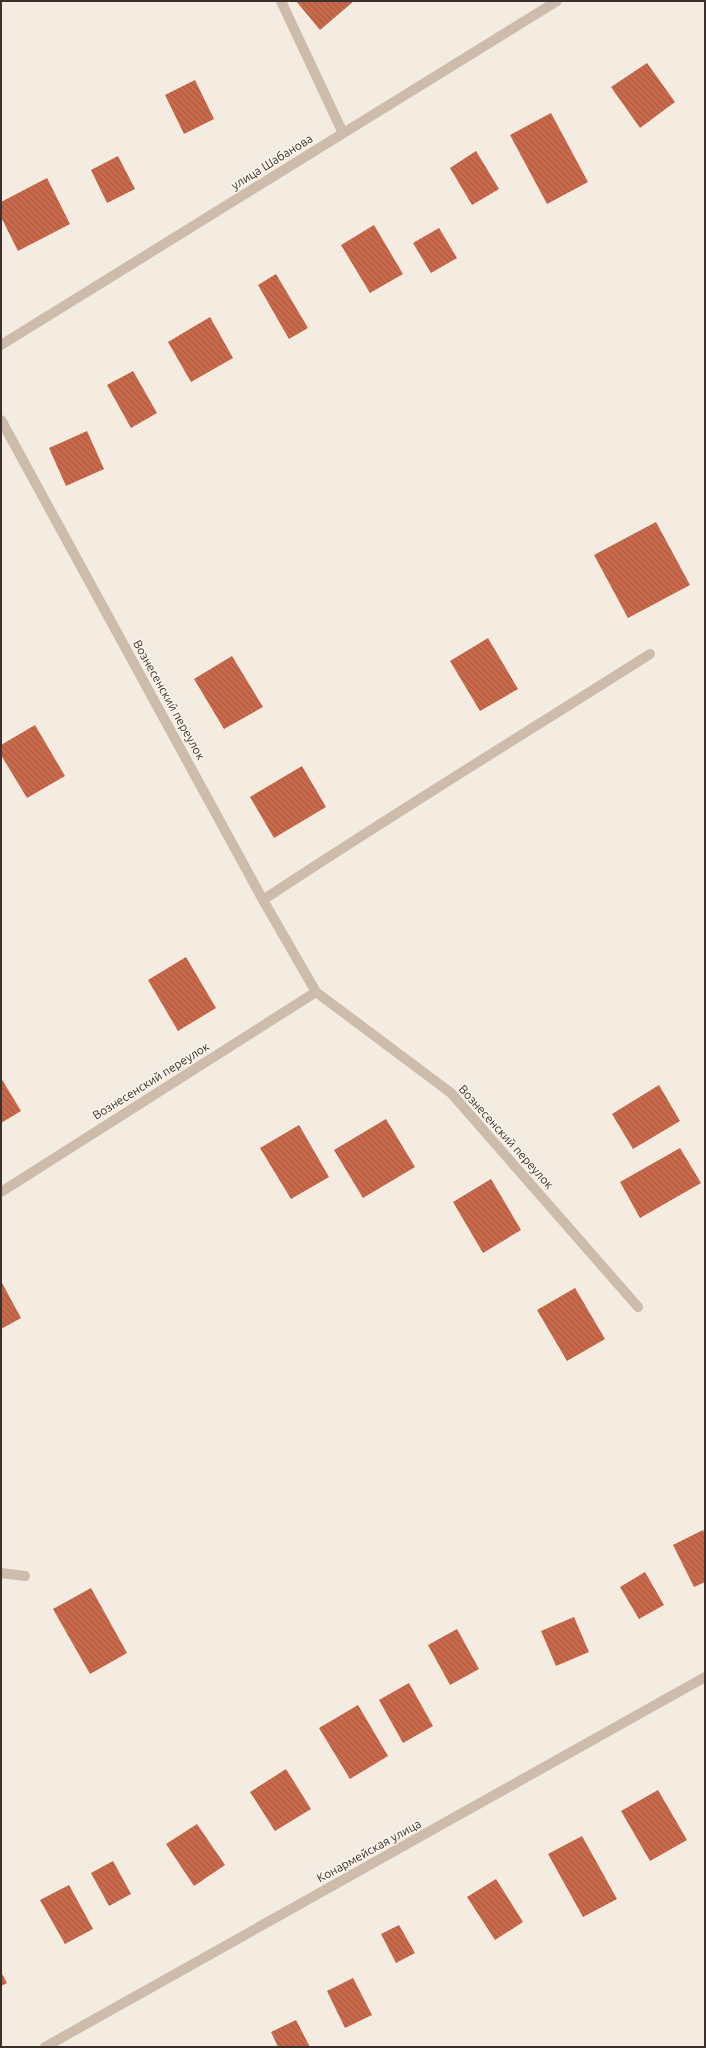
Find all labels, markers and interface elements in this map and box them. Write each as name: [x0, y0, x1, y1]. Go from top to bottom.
street label: улица Шабанова: [229, 131, 315, 192]
street label: Вознесенский переулок: [131, 638, 208, 762]
street label: Вознесенский переулок: [90, 1039, 211, 1122]
street label: Вознесенский переулок: [456, 1082, 556, 1191]
street label: Конармейская улица: [315, 1817, 423, 1885]

